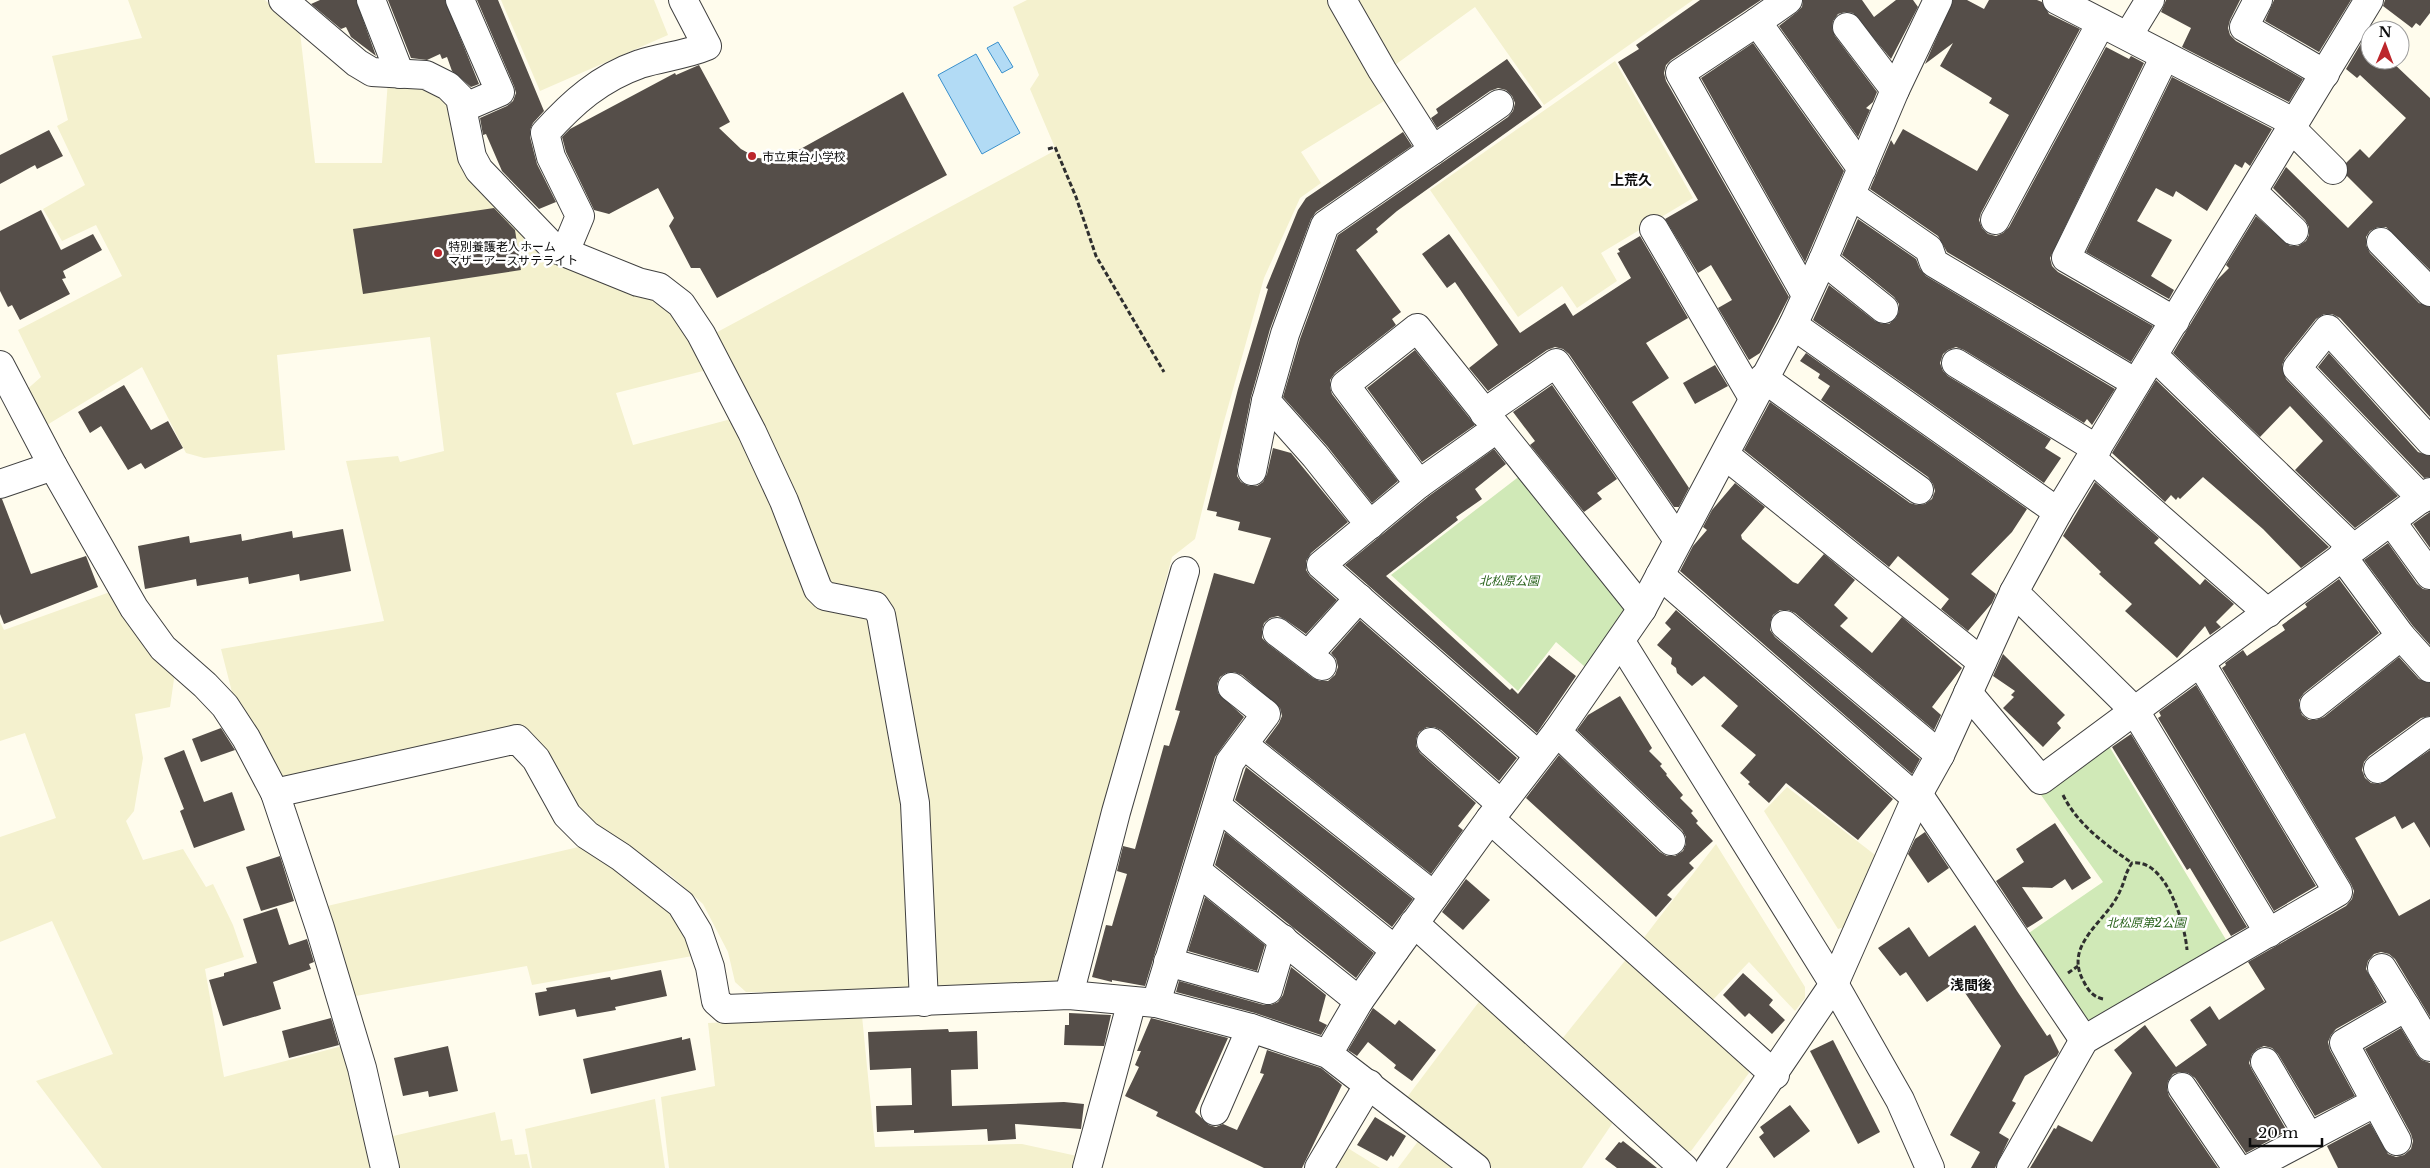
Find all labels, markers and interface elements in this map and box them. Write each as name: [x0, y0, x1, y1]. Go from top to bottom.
north arrow: [2360, 20, 2410, 70]
text: N: [2378, 23, 2392, 41]
place label: 市立東台小学校: [762, 149, 846, 164]
marker: 市立東台小学校: [746, 150, 758, 162]
district label: 上荒久: [1610, 171, 1652, 189]
place label: 特別養護老人ホーム マザーアースサテライト: [448, 239, 578, 268]
marker: 特別養護老人ホーム マザーアースサテライト: [432, 247, 444, 259]
park label: 北松原公園: [1479, 573, 1541, 588]
park label: 北松原第2公園: [2106, 915, 2188, 930]
district label: 浅間後: [1950, 976, 1992, 994]
scale bar: [2250, 1116, 2322, 1148]
text: 20 m: [2258, 1123, 2298, 1142]

